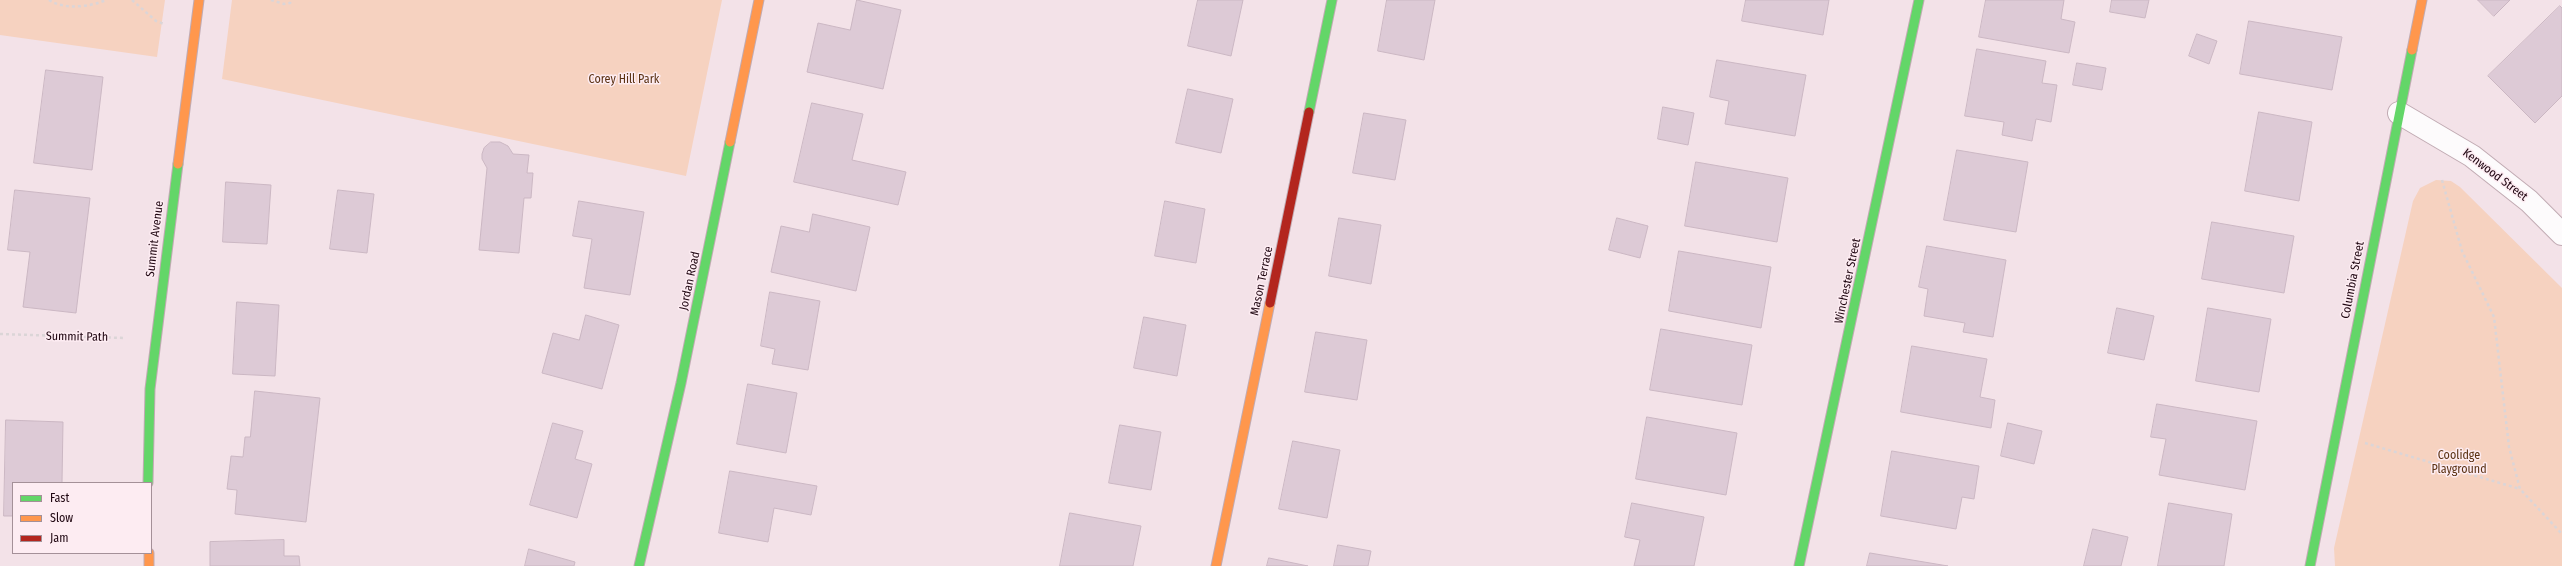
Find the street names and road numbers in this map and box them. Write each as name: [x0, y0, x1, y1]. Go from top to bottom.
street label: Kenwood Street: [2460, 146, 2530, 204]
street label: Summit Avenue: [143, 200, 167, 278]
street label: Winchester Street: [1832, 237, 1864, 325]
street label: Columbia Street: [2338, 240, 2368, 320]
street label: Mason Terrace: [1248, 245, 1276, 317]
street label: Jordan Road: [677, 250, 703, 312]
street label: Summit Path: [46, 329, 108, 345]

